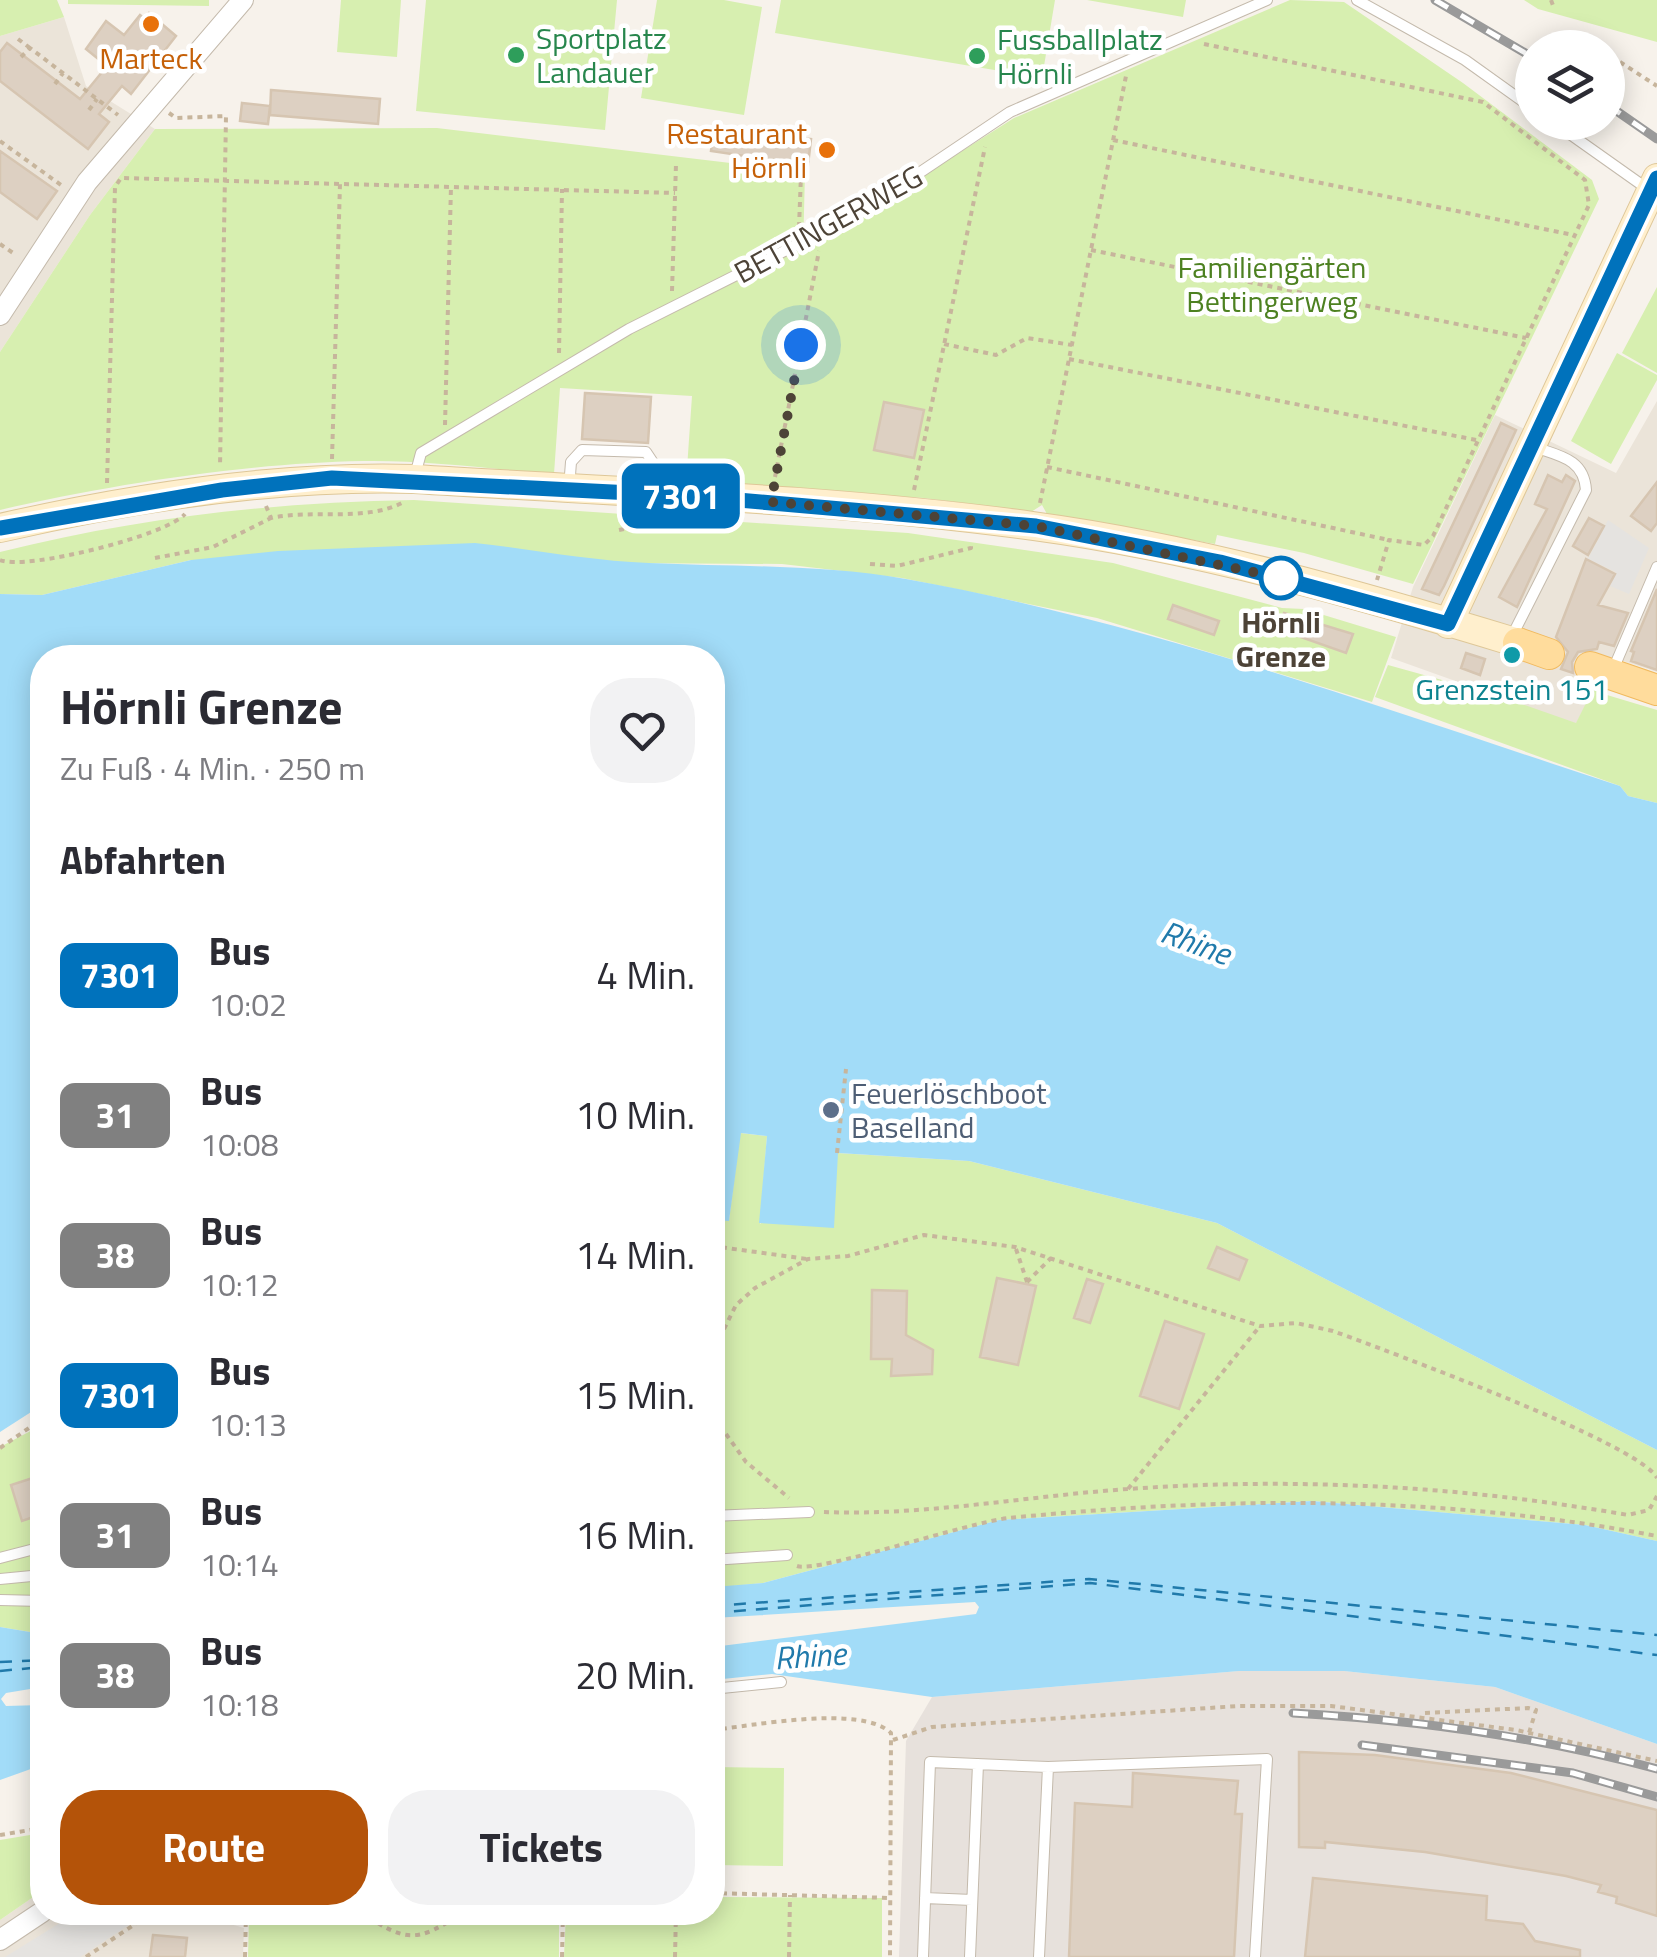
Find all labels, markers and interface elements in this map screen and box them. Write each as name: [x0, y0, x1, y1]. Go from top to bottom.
marker: Marteck: [140, 13, 162, 35]
place label: Sportplatz Landauer: [536, 15, 667, 95]
place label: Fussballplatz Hörnli: [997, 16, 1163, 96]
map controls: [1515, 30, 1625, 140]
button: layers: [1515, 30, 1625, 140]
place label: Marteck: [99, 35, 203, 81]
marker: Sportplatz Landauer: [505, 44, 527, 66]
marker: Fussballplatz Hörnli: [966, 45, 988, 67]
place label: Restaurant Hörnli: [666, 110, 807, 190]
marker: Restaurant Hörnli: [816, 139, 838, 161]
street label: BETTINGERWEG: [725, 153, 931, 295]
park label: Familiengärten Bettingerweg: [1178, 244, 1366, 324]
your location: [776, 320, 826, 370]
line badge: 7301: [611, 464, 751, 528]
text: 7301: [642, 469, 720, 523]
marker: Hörnli Grenze: [1260, 557, 1302, 599]
place label: Hörnli Grenze: [1236, 599, 1326, 679]
marker: Grenzstein 151: [1501, 644, 1523, 666]
place label: Grenzstein 151: [1416, 666, 1608, 712]
text: Hörnli Grenze: [60, 670, 343, 743]
button: heart: [590, 678, 695, 783]
text: Zu Fuß · 4 Min. · 250 m: [60, 744, 365, 792]
text: Abfahrten: [60, 831, 226, 889]
water label: Rhine: [1154, 907, 1240, 978]
text: Bus: [208, 922, 271, 980]
text: 4 Min.: [597, 946, 695, 1004]
text: 7301: [80, 948, 158, 1002]
text: 10:02: [208, 980, 287, 1028]
text: Bus: [200, 1062, 262, 1120]
place label: Feuerlöschboot Baselland: [851, 1070, 1047, 1150]
text: 10 Min.: [575, 1086, 695, 1144]
text: 31: [95, 1088, 135, 1142]
marker: Feuerlöschboot Baselland: [820, 1099, 842, 1121]
text: 10:08: [200, 1120, 279, 1168]
text: Bus: [200, 1202, 262, 1260]
text: 14 Min.: [575, 1226, 695, 1284]
text: 38: [95, 1228, 135, 1282]
text: 10:12: [200, 1260, 279, 1308]
text: Bus: [208, 1342, 271, 1400]
text: 15 Min.: [575, 1366, 695, 1424]
text: 7301: [80, 1368, 158, 1422]
text: 10:13: [208, 1400, 287, 1448]
text: Bus: [200, 1482, 262, 1540]
text: 16 Min.: [575, 1506, 695, 1564]
text: 31: [95, 1508, 135, 1562]
text: 10:14: [200, 1540, 279, 1588]
text: Bus: [200, 1622, 262, 1680]
water label: Rhine: [773, 1628, 849, 1681]
text: 20 Min.: [575, 1646, 695, 1704]
text: 38: [95, 1648, 135, 1702]
text: 10:18: [200, 1680, 279, 1728]
button: Route: [60, 1790, 368, 1905]
button: Tickets: [388, 1790, 695, 1905]

